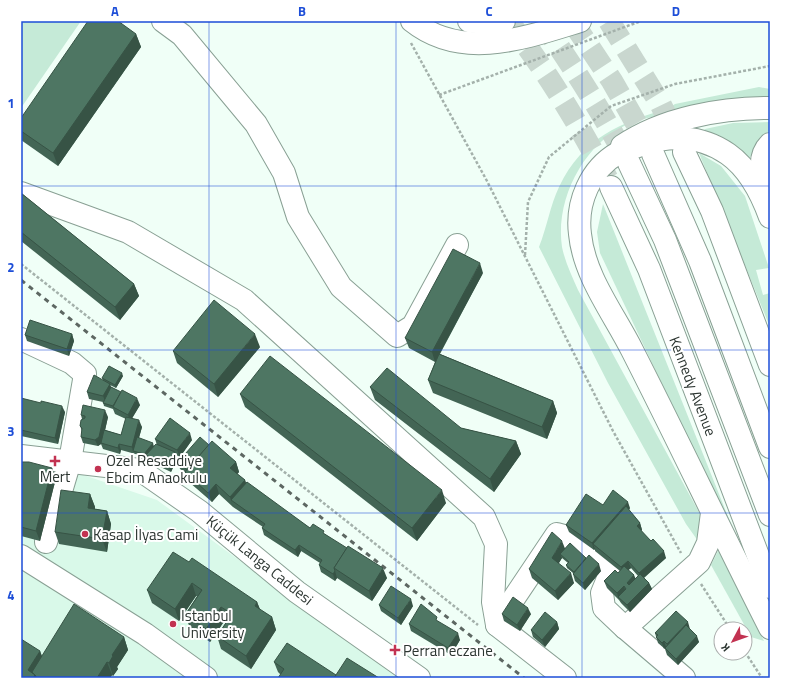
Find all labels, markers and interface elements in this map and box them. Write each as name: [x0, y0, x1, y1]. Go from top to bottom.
text: A: [111, 1, 119, 21]
text: B: [298, 1, 306, 21]
text: C: [485, 1, 493, 21]
text: D: [672, 1, 680, 21]
text: 1: [7, 93, 15, 113]
text: 2: [7, 257, 15, 277]
street label: Kennedy Avenue: [663, 333, 723, 439]
text: 3: [7, 421, 15, 441]
place label: Ozel Resaddiye Ebcim Anaokulu: [106, 449, 207, 489]
marker: Mert: [50, 456, 60, 466]
marker: Ozel Resaddiye Ebcim Anaokulu: [93, 464, 103, 474]
place label: Mert: [40, 465, 71, 488]
street label: Küçük Langa Caddesi: [201, 510, 319, 610]
place label: Kasap İlyas Cami: [93, 523, 198, 546]
marker: Kasap İlyas Cami: [80, 529, 90, 539]
text: 4: [7, 585, 15, 605]
place label: Istanbul University: [181, 604, 245, 644]
marker: Istanbul University: [168, 619, 178, 629]
north arrow: [713, 621, 753, 661]
place label: Perran eczane: [403, 639, 493, 662]
text: K: [717, 639, 734, 655]
marker: Perran eczane: [390, 645, 400, 655]

